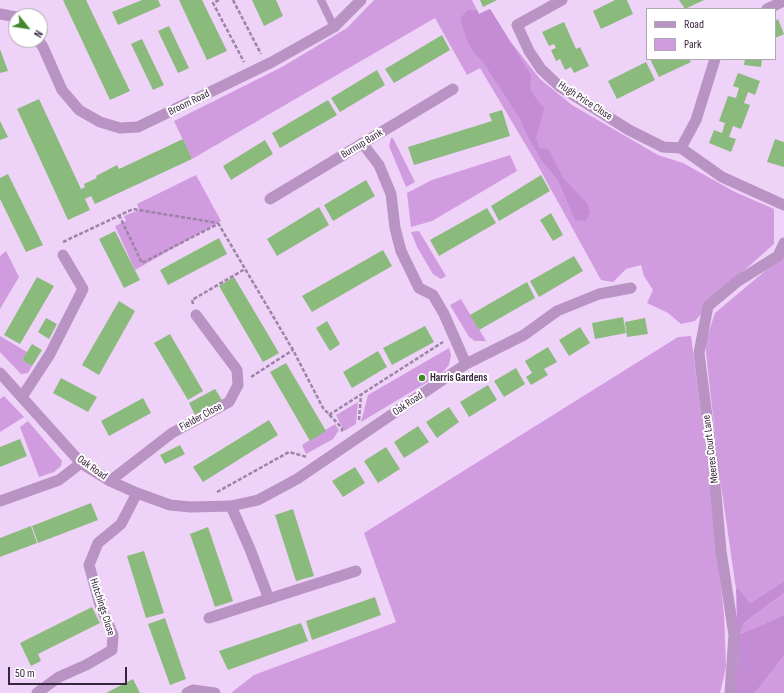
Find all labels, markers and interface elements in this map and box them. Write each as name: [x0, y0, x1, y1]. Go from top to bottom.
north arrow: [8, 8, 48, 48]
legend: [646, 8, 776, 60]
text: Road: [684, 17, 704, 32]
text: N: [31, 28, 45, 40]
text: Park: [684, 37, 702, 52]
street label: Hugh Price Close: [556, 79, 614, 123]
street label: Broom Road: [166, 87, 212, 119]
street label: Burnup Bank: [339, 126, 385, 162]
place label: Harris Gardens: [430, 371, 487, 385]
marker: Harris Gardens: [417, 373, 427, 383]
street label: Oak Road: [390, 389, 426, 419]
street label: Fielder Close: [177, 400, 225, 434]
street label: Meeres Court Lane: [700, 414, 722, 484]
street label: Oak Road: [74, 453, 110, 483]
street label: Hutchings Close: [86, 577, 118, 637]
scale bar: [10, 659, 129, 685]
text: 50 m: [15, 666, 35, 681]

